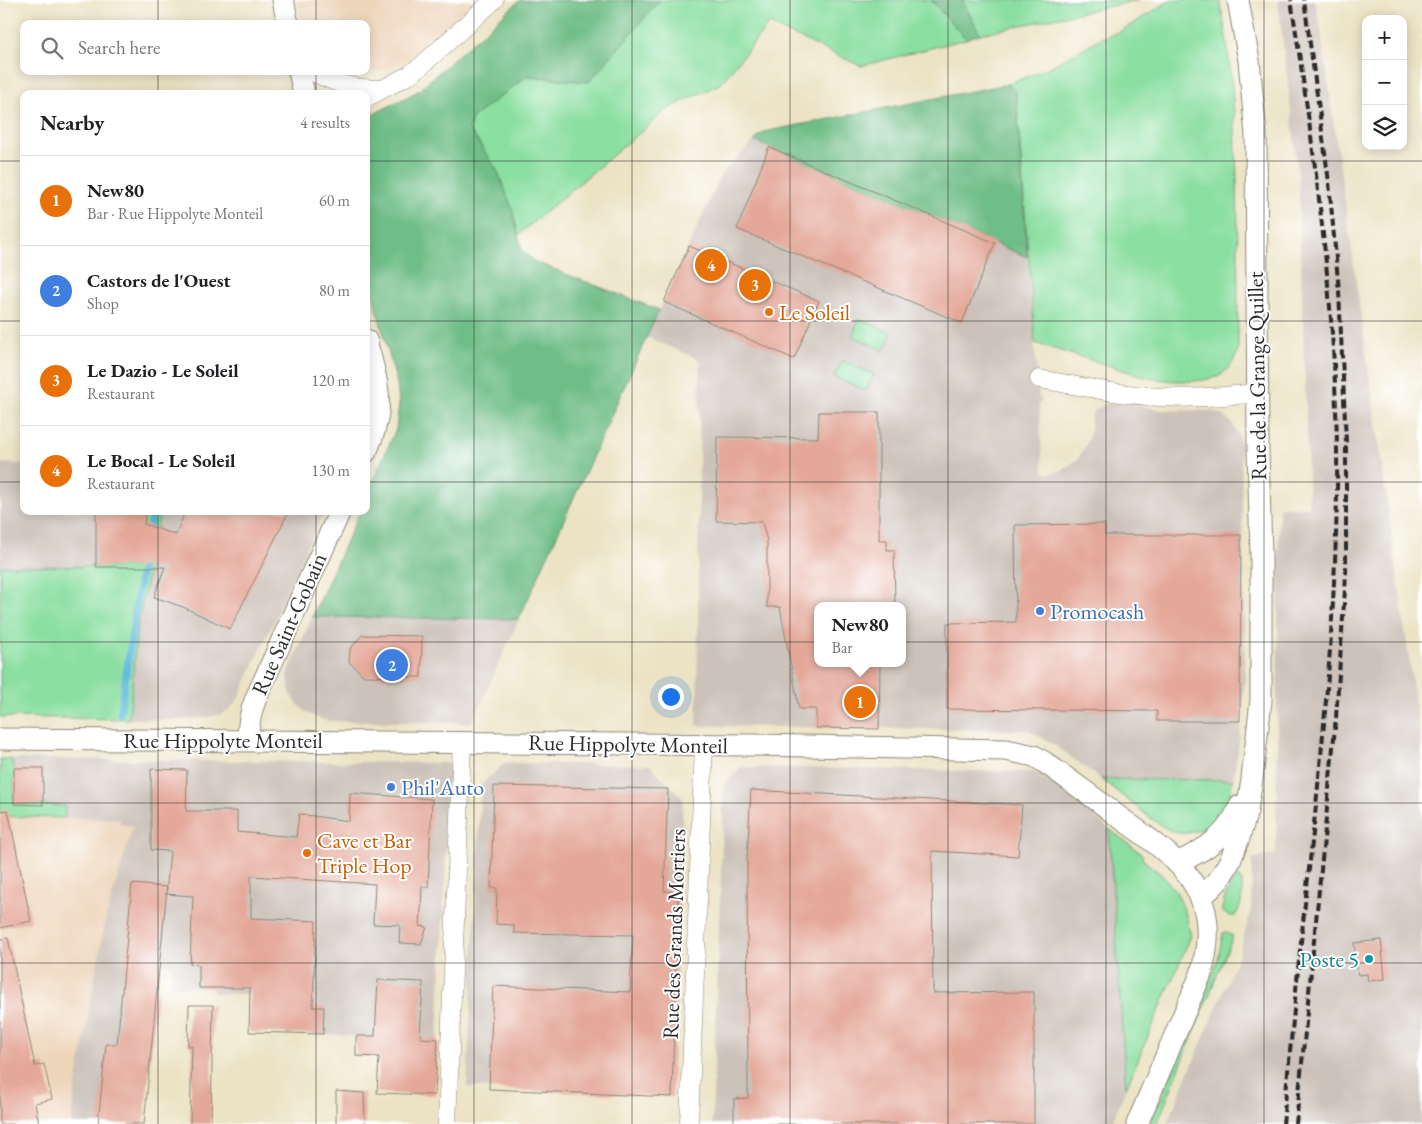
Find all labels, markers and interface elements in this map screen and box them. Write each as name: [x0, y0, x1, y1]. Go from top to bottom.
map controls: [1362, 15, 1407, 150]
button: +: [1362, 15, 1407, 60]
search box: [20, 20, 370, 75]
icon: search: [38, 34, 66, 62]
text: Search here: [78, 35, 160, 60]
button: −: [1362, 60, 1407, 105]
button: layers: [1362, 105, 1407, 150]
text: Nearby: [40, 109, 104, 136]
text: 4 results: [300, 112, 350, 133]
text: New80: [87, 178, 144, 203]
text: 1: [52, 190, 60, 211]
text: 60 m: [319, 190, 350, 211]
text: Bar · Rue Hippolyte Monteil: [87, 203, 263, 224]
pin: 4: [695, 246, 727, 284]
pin: 3: [739, 266, 771, 304]
text: Castors de l'Ouest: [87, 268, 231, 293]
street label: Rue de la Grange Quillet: [1241, 271, 1273, 481]
text: 2: [52, 280, 60, 301]
text: 80 m: [319, 280, 350, 301]
text: Shop: [87, 293, 119, 314]
place label: Le Soleil: [779, 298, 850, 327]
marker: Le Soleil: [763, 306, 775, 318]
text: Le Dazio - Le Soleil: [87, 358, 239, 383]
text: 3: [52, 370, 60, 391]
text: 120 m: [311, 370, 350, 391]
text: Restaurant: [87, 383, 155, 404]
text: Le Bocal - Le Soleil: [87, 448, 235, 473]
text: 4: [52, 460, 60, 481]
text: 130 m: [311, 460, 350, 481]
text: Restaurant: [87, 473, 155, 494]
street label: Rue Saint-Gobain: [245, 548, 333, 700]
place label: Promocash: [1050, 597, 1144, 626]
popup: [814, 602, 906, 667]
marker: Promocash: [1034, 605, 1046, 617]
text: New80: [832, 612, 888, 637]
text: Bar: [832, 637, 853, 658]
pin: 2: [376, 646, 408, 684]
pin: 1: [844, 683, 876, 721]
your location: [658, 684, 684, 710]
street label: Rue Hippolyte Monteil: [123, 726, 323, 755]
street label: Rue Hippolyte Monteil: [528, 728, 728, 760]
place label: Phil'Auto: [401, 773, 484, 802]
marker: Phil'Auto: [385, 781, 397, 793]
place label: Cave et Bar Triple Hop: [317, 826, 413, 880]
street label: Rue des Grands Mortiers: [656, 828, 692, 1040]
marker: Cave et Bar Triple Hop: [301, 847, 313, 859]
place label: Poste 5: [1300, 945, 1359, 974]
marker: Poste 5: [1363, 953, 1375, 965]

